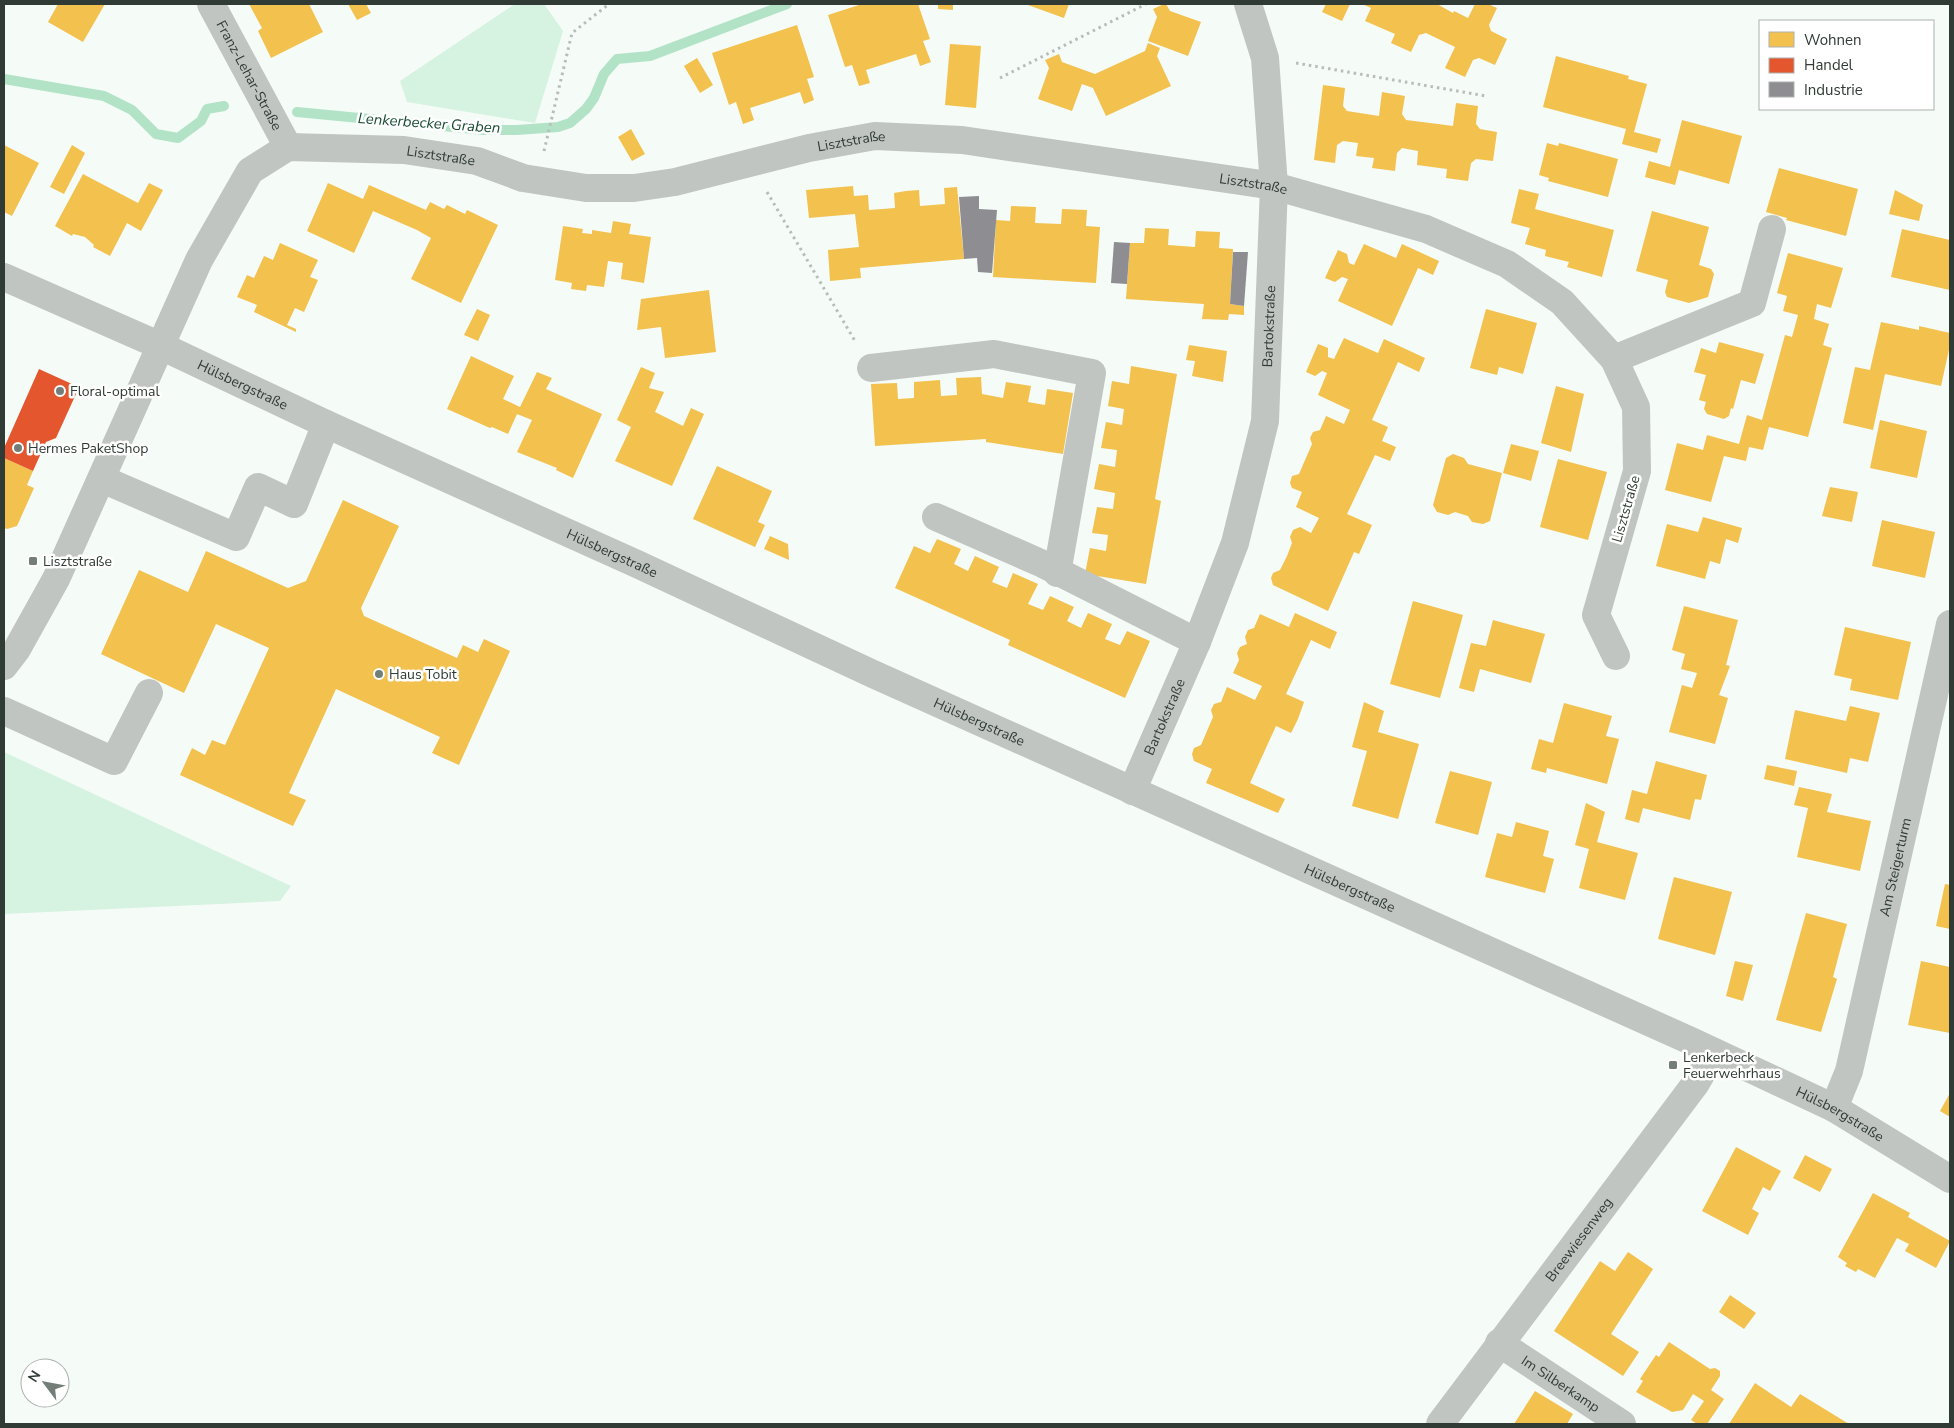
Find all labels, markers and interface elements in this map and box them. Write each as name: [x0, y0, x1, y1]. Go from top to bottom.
street label: Franz-Lehar-Straße: [212, 17, 287, 134]
legend: [1759, 20, 1934, 110]
text: Wohnen: [1804, 30, 1862, 50]
text: Handel: [1804, 55, 1854, 75]
text: Industrie: [1804, 80, 1863, 100]
water label: Lenkerbecker Graben: [357, 108, 501, 138]
street label: Lisztstraße: [816, 126, 886, 156]
street label: Lisztstraße: [405, 141, 476, 170]
street label: Lisztstraße: [1218, 169, 1290, 199]
street label: Bartokstraße: [1258, 285, 1280, 368]
street label: Hülsbergstraße: [194, 355, 291, 414]
place label: Floral-optimal: [70, 382, 161, 401]
marker: Floral-optimal: [54, 385, 66, 397]
place label: Hermes PaketShop: [28, 439, 149, 458]
marker: Hermes PaketShop: [12, 442, 24, 454]
street label: Lisztstraße: [1607, 473, 1645, 545]
street label: Hülsbergstraße: [564, 524, 661, 582]
place label: Lisztstraße: [43, 552, 112, 571]
marker: Lisztstraße: [27, 555, 39, 567]
place label: Haus Tobit: [389, 665, 457, 684]
marker: Haus Tobit: [373, 668, 385, 680]
street label: Bartokstraße: [1139, 675, 1189, 758]
street label: Hülsbergstraße: [931, 693, 1028, 750]
street label: Am Steigerturm: [1875, 816, 1915, 918]
street label: Hülsbergstraße: [1301, 859, 1398, 917]
place label: Lenkerbeck Feuerwehrhaus: [1683, 1048, 1781, 1083]
marker: Lenkerbeck Feuerwehrhaus: [1667, 1059, 1679, 1071]
street label: Hülsbergstraße: [1793, 1082, 1888, 1146]
street label: Breewiesenweg: [1541, 1193, 1617, 1285]
street label: Im Silberkamp: [1518, 1351, 1604, 1416]
north arrow: [20, 1358, 70, 1408]
text: N: [24, 1367, 45, 1386]

